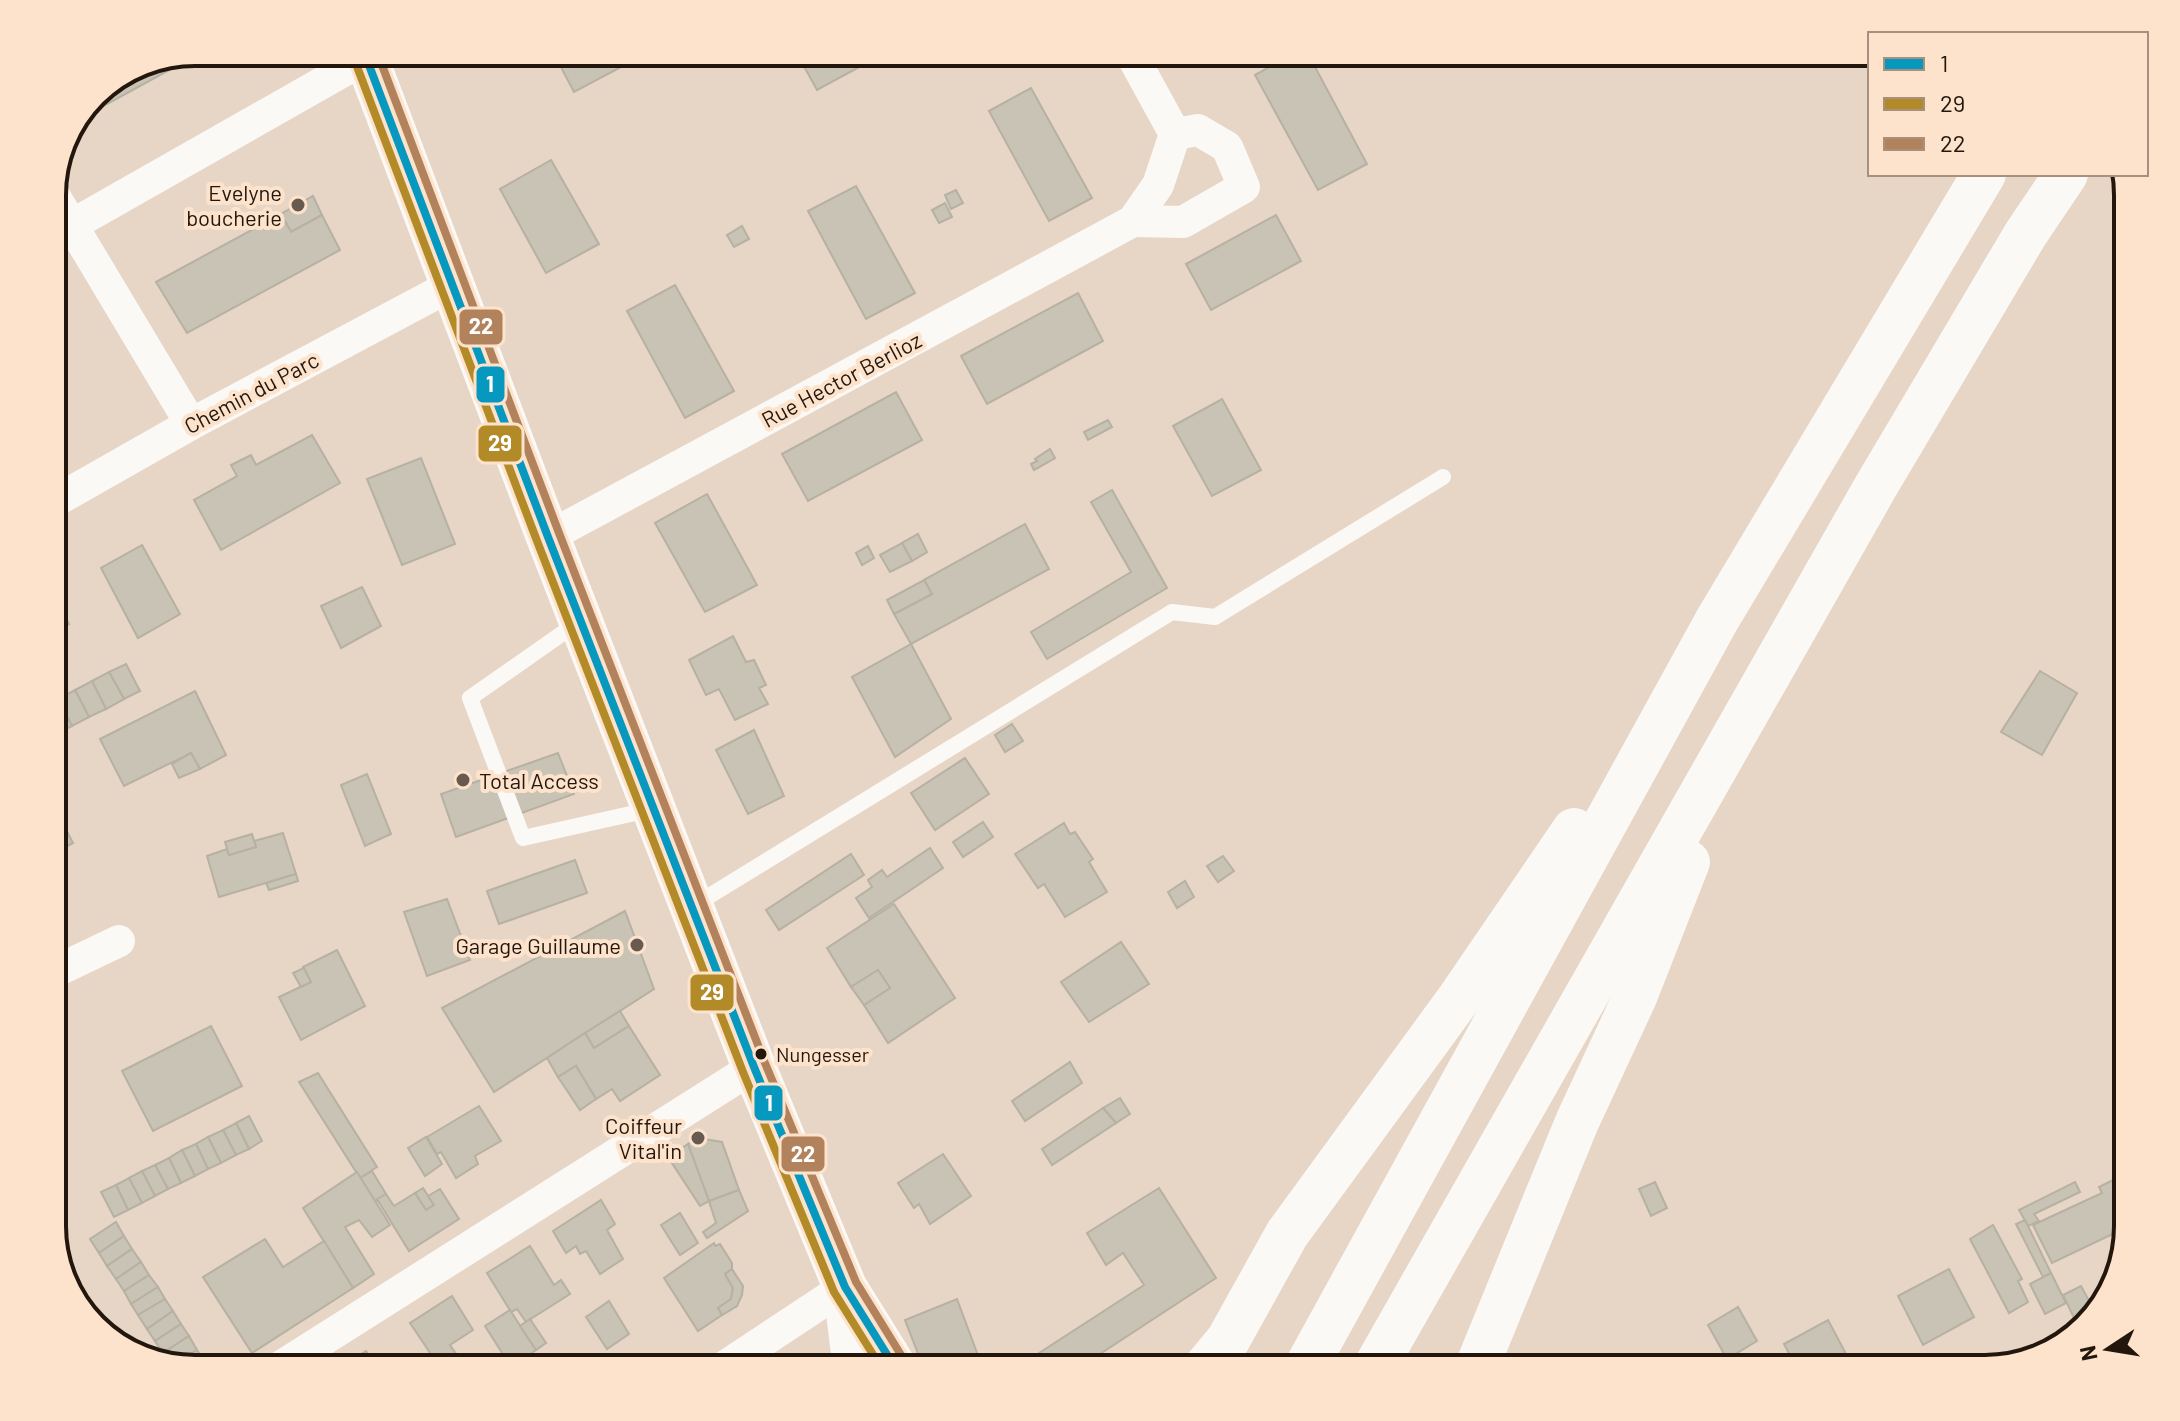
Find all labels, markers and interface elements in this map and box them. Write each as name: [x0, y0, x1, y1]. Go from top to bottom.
legend: [1868, 32, 2148, 176]
text: 1: [1940, 48, 1948, 77]
text: 29: [1940, 88, 1965, 117]
text: 22: [1940, 128, 1966, 157]
place label: Evelyne boucherie: [186, 179, 282, 230]
marker: Evelyne boucherie: [289, 196, 307, 214]
line badge: 22: [458, 308, 504, 346]
text: 22: [469, 312, 493, 338]
street label: Rue Hector Berlioz: [757, 326, 925, 432]
street label: Chemin du Parc: [179, 346, 323, 438]
line badge: 1: [475, 365, 506, 404]
text: 1: [486, 370, 494, 396]
line badge: 29: [477, 424, 523, 463]
text: 29: [488, 429, 512, 455]
place label: Total Access: [479, 767, 599, 793]
marker: Total Access: [454, 771, 472, 789]
place label: Garage Guillaume: [456, 932, 621, 958]
marker: Garage Guillaume: [628, 936, 646, 954]
line badge: 29: [689, 973, 735, 1012]
text: 29: [700, 978, 724, 1004]
place label: Nungesser: [776, 1042, 869, 1066]
marker: Nungesser: [753, 1046, 769, 1062]
line badge: 1: [753, 1084, 784, 1122]
text: 1: [765, 1089, 773, 1115]
place label: Coiffeur Vital'in: [605, 1112, 682, 1163]
marker: Coiffeur Vital'in: [689, 1129, 707, 1147]
line badge: 22: [780, 1135, 826, 1173]
text: 22: [791, 1140, 815, 1166]
north arrow: [2068, 1309, 2148, 1389]
text: N: [2073, 1344, 2102, 1363]

